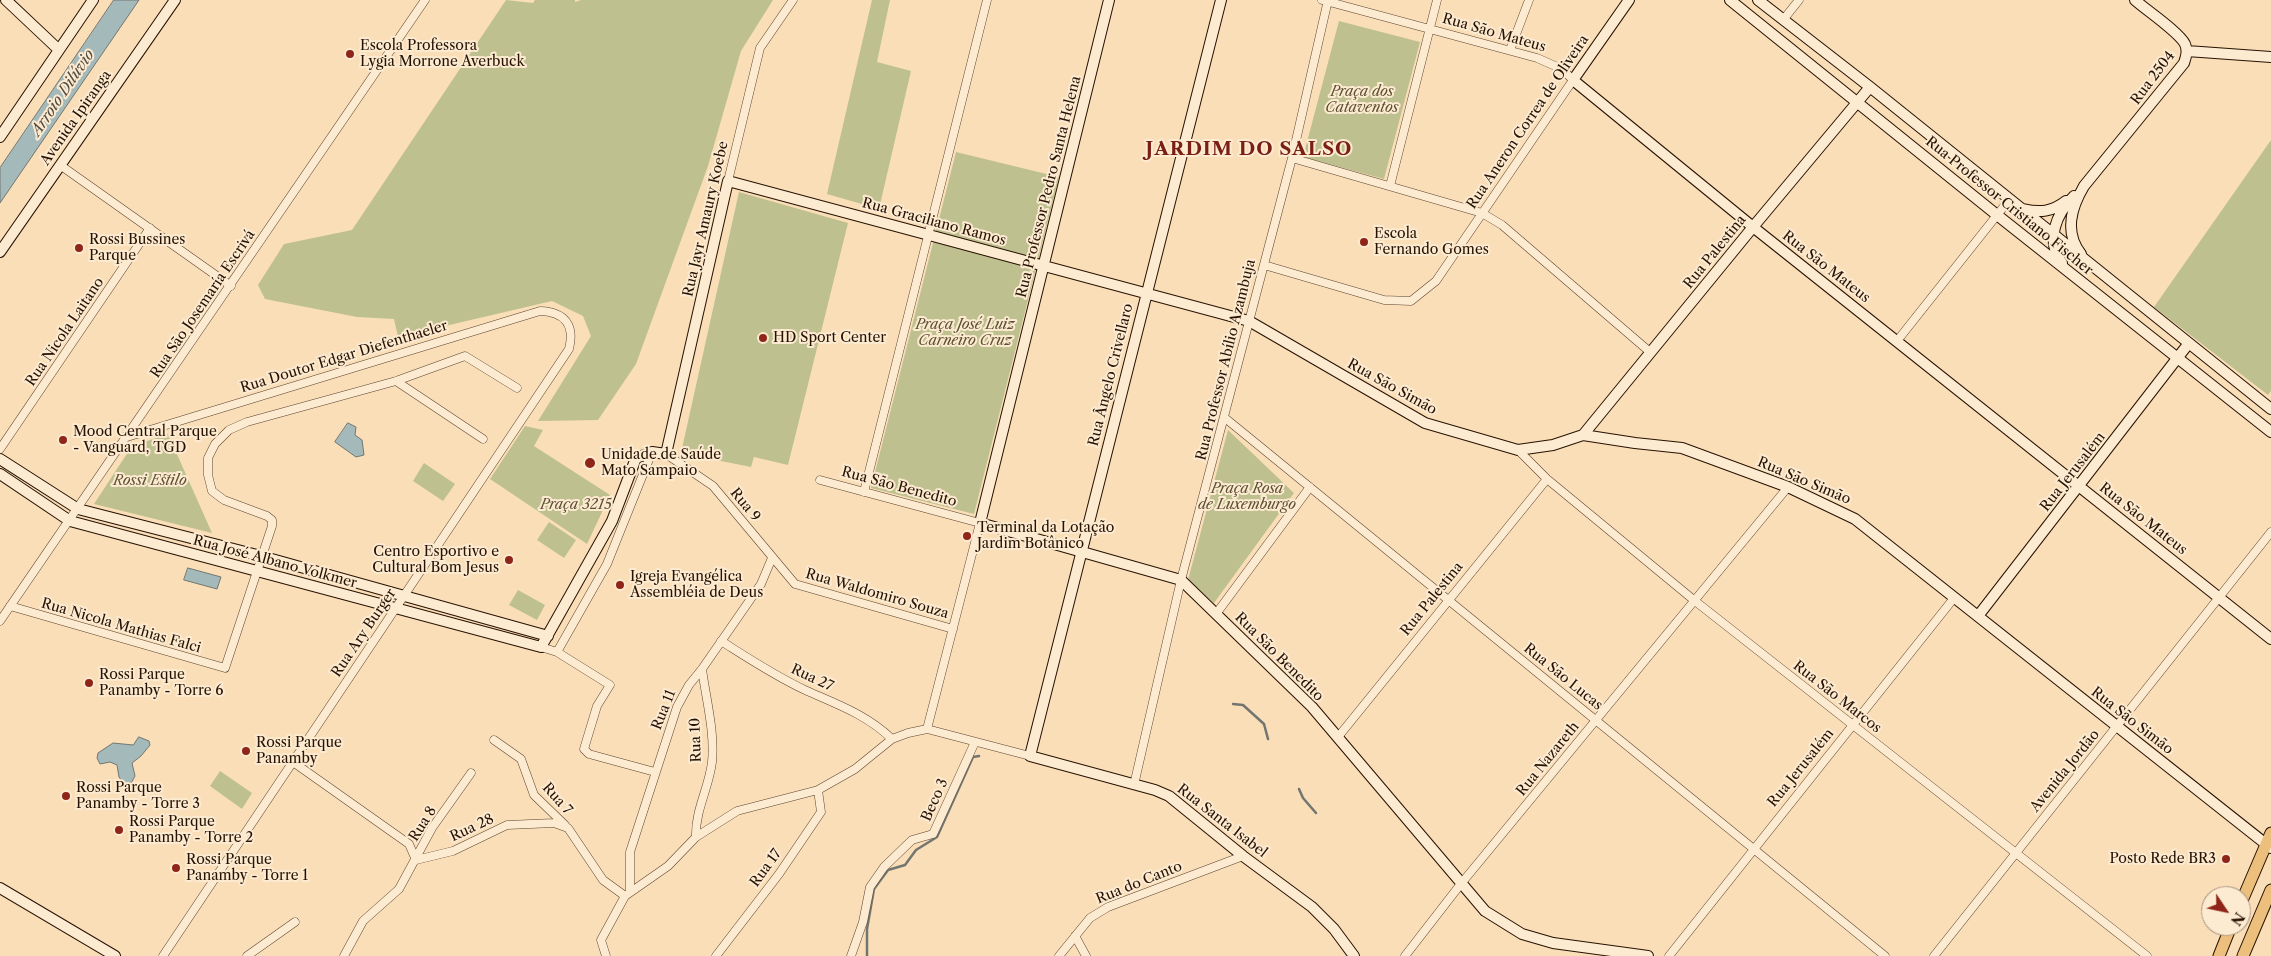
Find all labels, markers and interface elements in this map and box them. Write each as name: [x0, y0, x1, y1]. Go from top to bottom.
street label: Rua São Mateus: [1440, 10, 1548, 56]
street label: Rua Aneron Correa de Oliveira: [1463, 32, 1593, 212]
place label: Escola Professora Lygia Morrone Averbuck: [360, 38, 525, 70]
water label: Arroio Dilúvio: [28, 46, 98, 140]
marker: Escola Professora Lygia Morrone Averbuck: [344, 48, 356, 60]
street label: Rua 2504: [2127, 48, 2179, 108]
street label: Avenida Ipiranga: [37, 67, 115, 169]
street label: Rua Professor Pedro Santa Helena: [1013, 74, 1085, 300]
park label: Praça dos Cataventos: [1325, 84, 1399, 116]
street label: Rua Professor Cristiano Fischer: [1922, 133, 2096, 279]
district label: JARDIM DO SALSO: [1144, 139, 1354, 161]
street label: Rua Jayr Amaury Koebe: [680, 140, 732, 298]
street label: Rua Graciliano Ramos: [860, 195, 1008, 249]
street label: Rua Palestina: [1680, 212, 1750, 292]
place label: Escola Fernando Gomes: [1374, 226, 1489, 258]
street label: Rua São Josemaría Escrivá: [147, 227, 259, 381]
street label: Rua São Mateus: [1779, 227, 1873, 307]
place label: Rossi Bussines Parque: [89, 232, 185, 264]
marker: Escola Fernando Gomes: [1358, 236, 1370, 248]
marker: Rossi Bussines Parque: [73, 242, 85, 254]
street label: Rua Professor Abílio Azambuja: [1193, 258, 1259, 462]
street label: Rua Nicola Laitano: [22, 274, 108, 390]
street label: Rua Ângelo Crivellaro: [1085, 302, 1137, 448]
street label: Rua Doutor Edgar Diefenthaeler: [238, 317, 450, 397]
park label: Praça José Luiz Carneiro Cruz: [915, 317, 1015, 350]
place label: HD Sport Center: [773, 330, 886, 346]
marker: HD Sport Center: [757, 332, 769, 344]
street label: Rua São Simão: [1344, 356, 1440, 418]
place label: Mood Central Parque - Vanguard, TGD: [73, 424, 217, 457]
street label: Rua Jerusalém: [2037, 429, 2109, 515]
marker: Mood Central Parque - Vanguard, TGD: [57, 434, 69, 446]
place label: Unidade de Saúde Mato Sampaio: [601, 447, 721, 480]
street label: Rua São Simão: [1755, 454, 1853, 508]
marker: Unidade de Saúde Mato Sampaio: [583, 456, 597, 470]
street label: Rua São Benedito: [840, 464, 958, 510]
park label: Rossi Estilo: [113, 473, 187, 489]
street label: Rua São Mateus: [2096, 479, 2190, 559]
park label: Praça Rosa de Luxemburgo: [1198, 481, 1296, 514]
street label: Rua 9: [726, 485, 764, 525]
park label: Praça 3215: [540, 497, 612, 513]
place label: Terminal da Lotação Jardim Botânico: [977, 520, 1114, 552]
marker: Terminal da Lotação Jardim Botânico: [961, 530, 973, 542]
street label: Rua José Albano Volkmer: [191, 532, 359, 592]
place label: Centro Esportivo e Cultural Bom Jesus: [372, 544, 499, 576]
marker: Centro Esportivo e Cultural Bom Jesus: [503, 554, 515, 566]
street label: Rua Palestina: [1397, 559, 1467, 639]
street label: Rua Waldomiro Souza: [803, 565, 951, 623]
place label: Igreja Evangélica Assembléia de Deus: [630, 569, 763, 602]
marker: Igreja Evangélica Assembléia de Deus: [614, 579, 626, 591]
street label: Rua Ary Burger: [328, 586, 400, 680]
street label: Rua Nicola Mathias Falci: [39, 595, 203, 657]
street label: Rua São Benedito: [1231, 609, 1327, 705]
street label: Rua São Lucas: [1520, 640, 1606, 714]
street label: Rua São Marcos: [1790, 657, 1884, 737]
street label: Rua 27: [788, 661, 836, 695]
place label: Rossi Parque Panamby - Torre 6: [99, 667, 223, 700]
marker: Rossi Parque Panamby - Torre 6: [83, 677, 95, 689]
street label: Rua São Simão: [2088, 684, 2176, 758]
street label: Rua 11: [648, 687, 680, 733]
street label: Rua 10: [687, 717, 705, 763]
street label: Rua Nazareth: [1513, 719, 1583, 799]
street label: Rua Jerusalém: [1764, 726, 1838, 810]
street label: Avenida Jordão: [2027, 727, 2103, 815]
place label: Rossi Parque Panamby: [256, 735, 342, 768]
marker: Rossi Parque Panamby: [240, 745, 252, 757]
street label: Beco 3: [918, 776, 952, 824]
place label: Rossi Parque Panamby - Torre 3: [76, 780, 200, 812]
street label: Rua 7: [538, 780, 576, 818]
street label: Rua Santa Isabel: [1174, 781, 1270, 861]
marker: Rossi Parque Panamby - Torre 3: [60, 790, 72, 802]
street label: Rua 8: [406, 803, 440, 845]
street label: Rua 28: [447, 811, 497, 845]
place label: Rossi Parque Panamby - Torre 2: [129, 814, 253, 846]
marker: Rossi Parque Panamby - Torre 2: [113, 824, 125, 836]
street label: Rua 17: [747, 846, 785, 890]
place label: Posto Rede BR3: [2109, 851, 2216, 867]
place label: Rossi Parque Panamby - Torre 1: [186, 852, 308, 884]
marker: Posto Rede BR3: [2220, 853, 2232, 865]
street label: Rua do Canto: [1094, 858, 1184, 908]
marker: Rossi Parque Panamby - Torre 1: [170, 862, 182, 874]
north arrow: [2201, 886, 2251, 936]
text: N: [2227, 909, 2248, 929]

